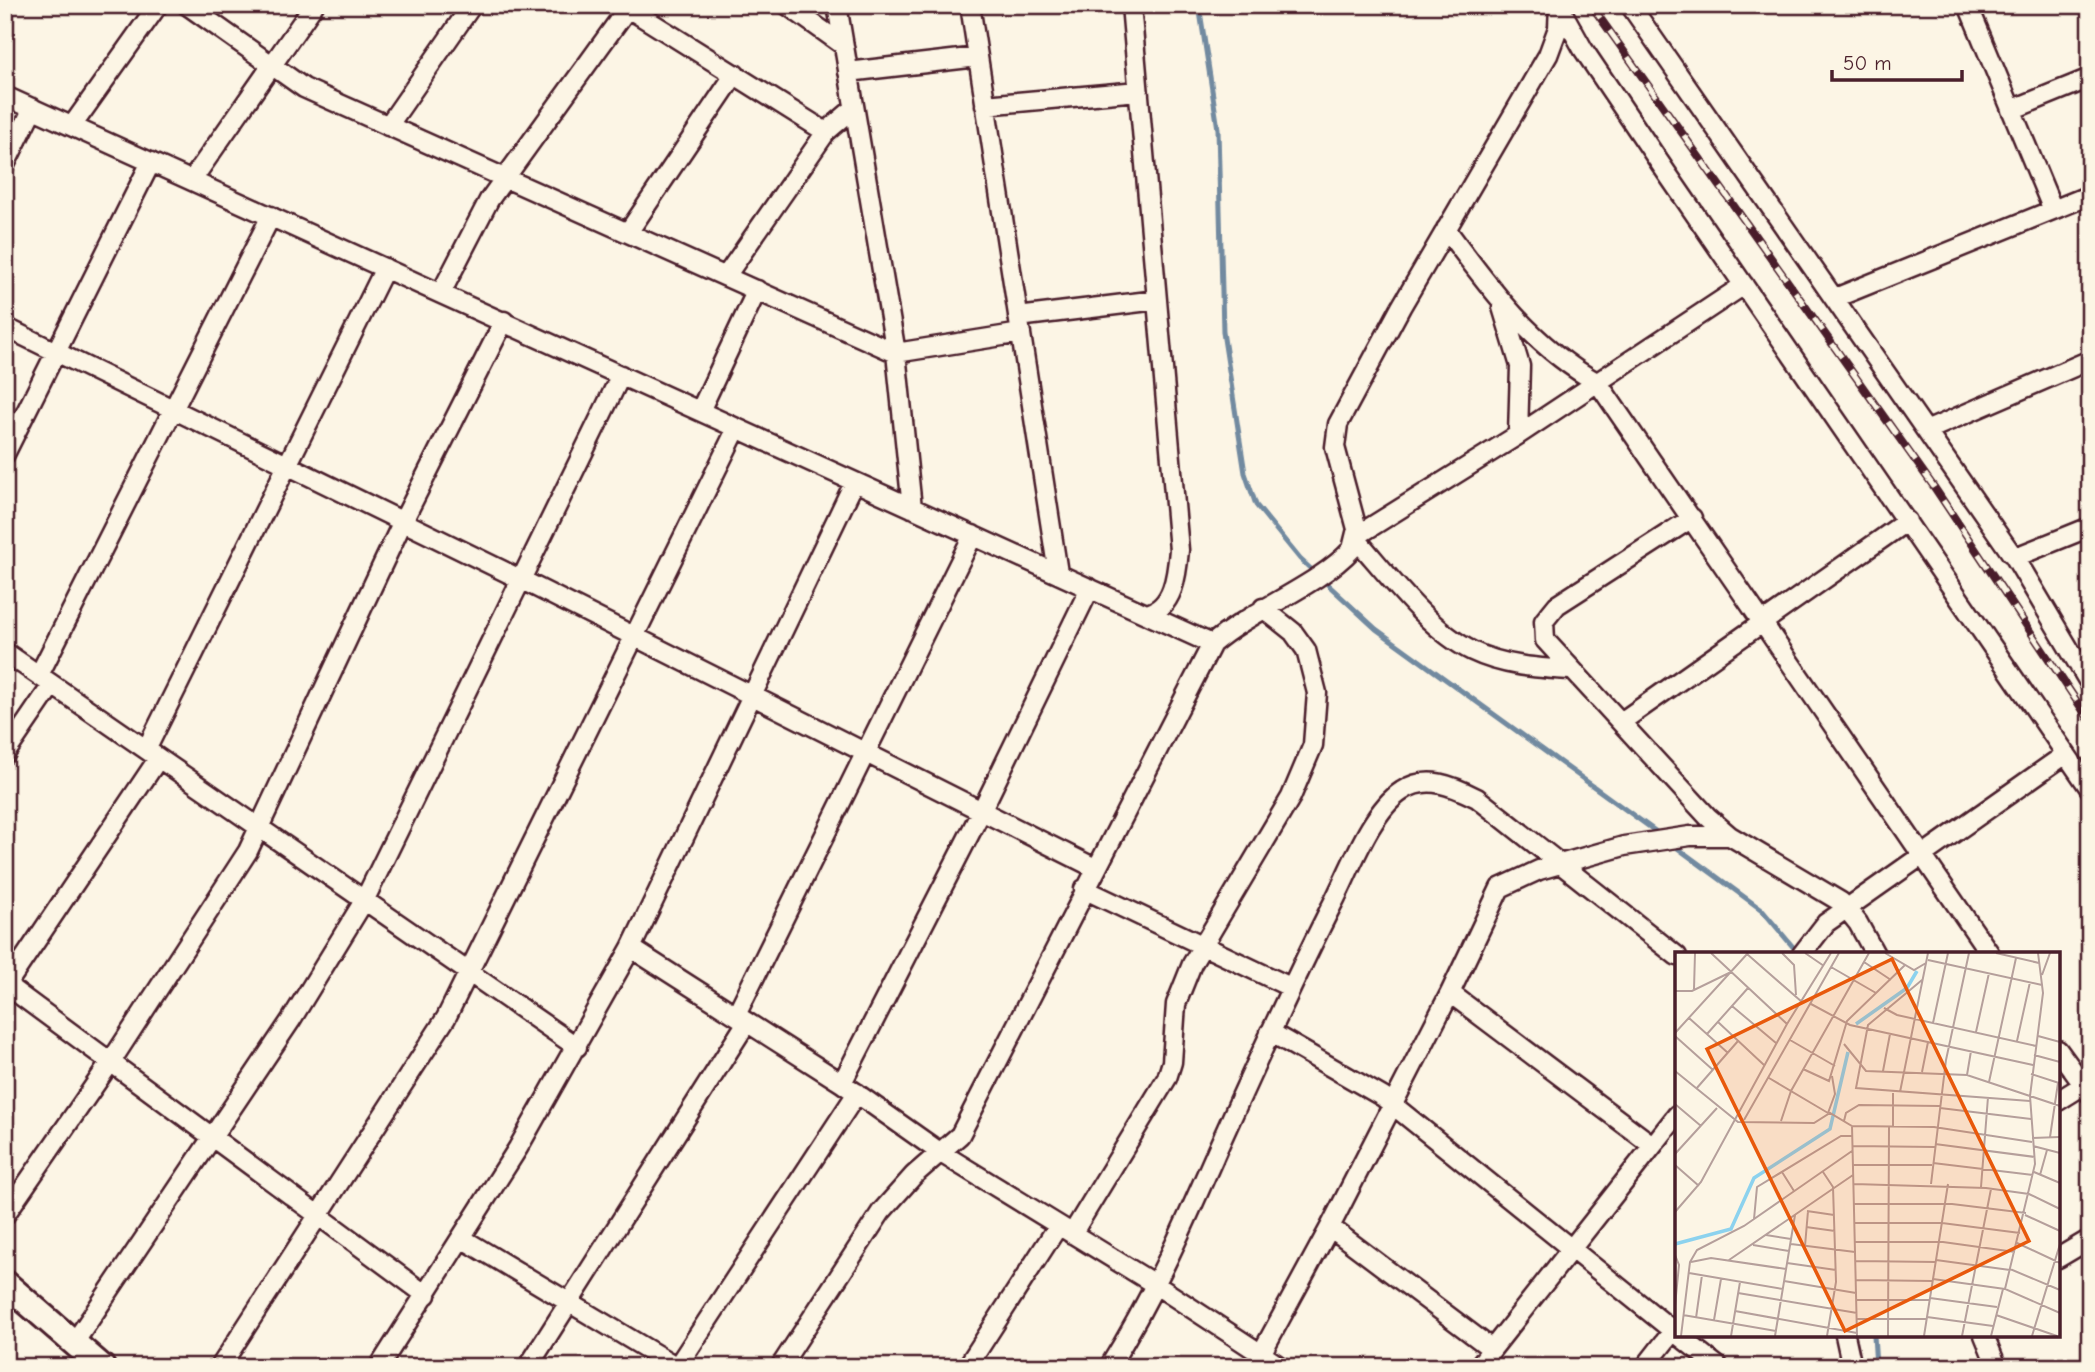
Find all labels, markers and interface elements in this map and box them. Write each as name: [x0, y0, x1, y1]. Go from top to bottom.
scale bar: [1832, 38, 1962, 82]
text: 50 m: [1843, 51, 1892, 75]
inset map: [1675, 952, 2060, 1337]

